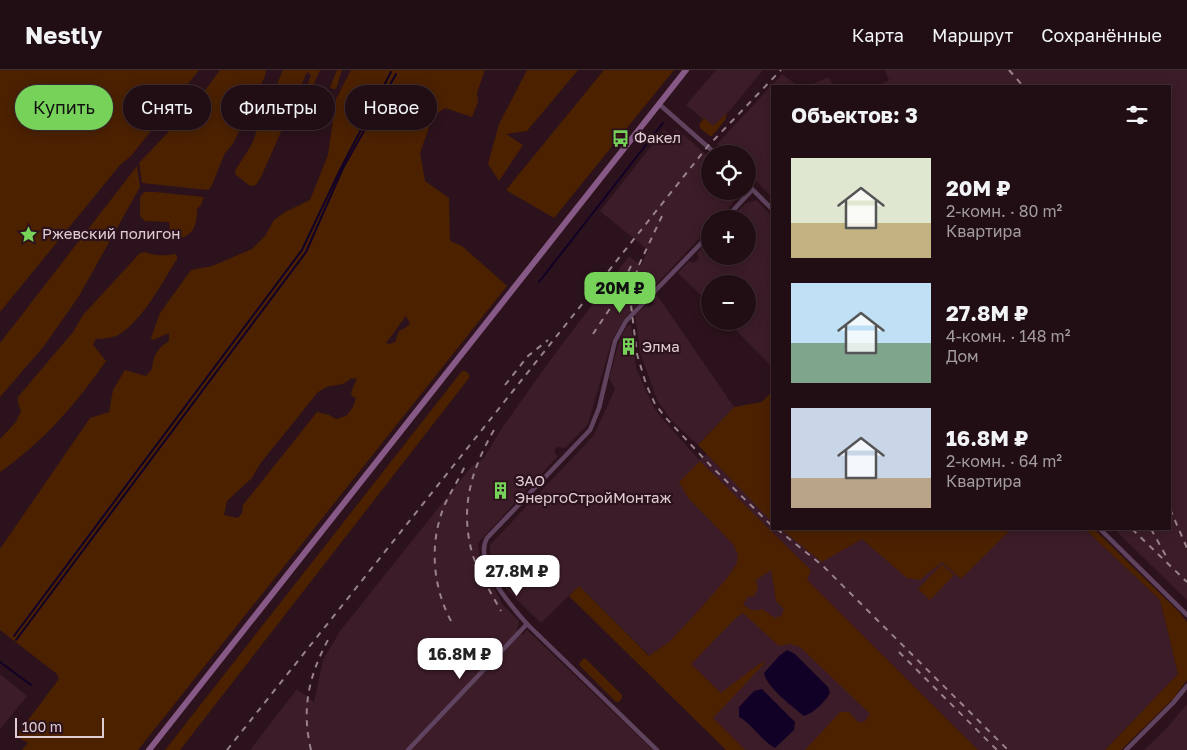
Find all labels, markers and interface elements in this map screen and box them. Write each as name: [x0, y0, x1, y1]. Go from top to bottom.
text: Nestly: [25, 20, 102, 49]
text: Карта: [852, 24, 904, 46]
text: Маршрут: [932, 24, 1013, 46]
text: Сохранённые: [1041, 24, 1162, 46]
chip: Купить: [15, 85, 113, 130]
chip: Снять: [123, 85, 211, 130]
chip: Фильтры: [221, 85, 335, 130]
chip: Новое: [345, 85, 437, 130]
icon: filters: [1123, 101, 1151, 129]
text: Объектов: 3: [791, 102, 918, 128]
bus stop icon: Факел: [610, 128, 630, 148]
place label: Факел: [634, 128, 681, 146]
map controls: [701, 145, 756, 330]
button: locate: [701, 145, 756, 200]
text: 20M ₽: [946, 175, 1011, 201]
icon: home: [831, 178, 891, 238]
text: 2-комн. · 80 m²: [946, 201, 1062, 221]
button: +: [701, 210, 756, 265]
text: Квартира: [946, 221, 1021, 241]
place icon: Ржевский полигон: [18, 224, 38, 244]
place label: Ржевский полигон: [42, 224, 180, 242]
pin: 20M ₽: [585, 272, 655, 314]
button: −: [701, 275, 756, 330]
text: 20M ₽: [595, 278, 645, 298]
text: 27.8M ₽: [946, 300, 1029, 326]
icon: home: [831, 303, 891, 363]
text: 4-комн. · 148 m²: [946, 326, 1070, 346]
building icon: Элма: [618, 337, 638, 357]
place label: Элма: [642, 337, 680, 355]
text: Дом: [946, 346, 979, 366]
text: 16.8M ₽: [946, 425, 1028, 451]
icon: home: [831, 428, 891, 488]
text: 2-комн. · 64 m²: [946, 451, 1062, 471]
place label: ЗАО ЭнергоСтройМонтаж: [515, 471, 672, 506]
text: Квартира: [946, 471, 1021, 491]
building icon: ЗАО ЭнергоСтройМонтаж: [491, 480, 511, 500]
pin: 27.8M ₽: [471, 554, 563, 597]
text: 27.8M ₽: [486, 561, 548, 581]
pin: 16.8M ₽: [414, 638, 506, 680]
text: 16.8M ₽: [429, 644, 491, 664]
scale bar: [15, 715, 104, 738]
text: 100 m: [22, 718, 62, 735]

